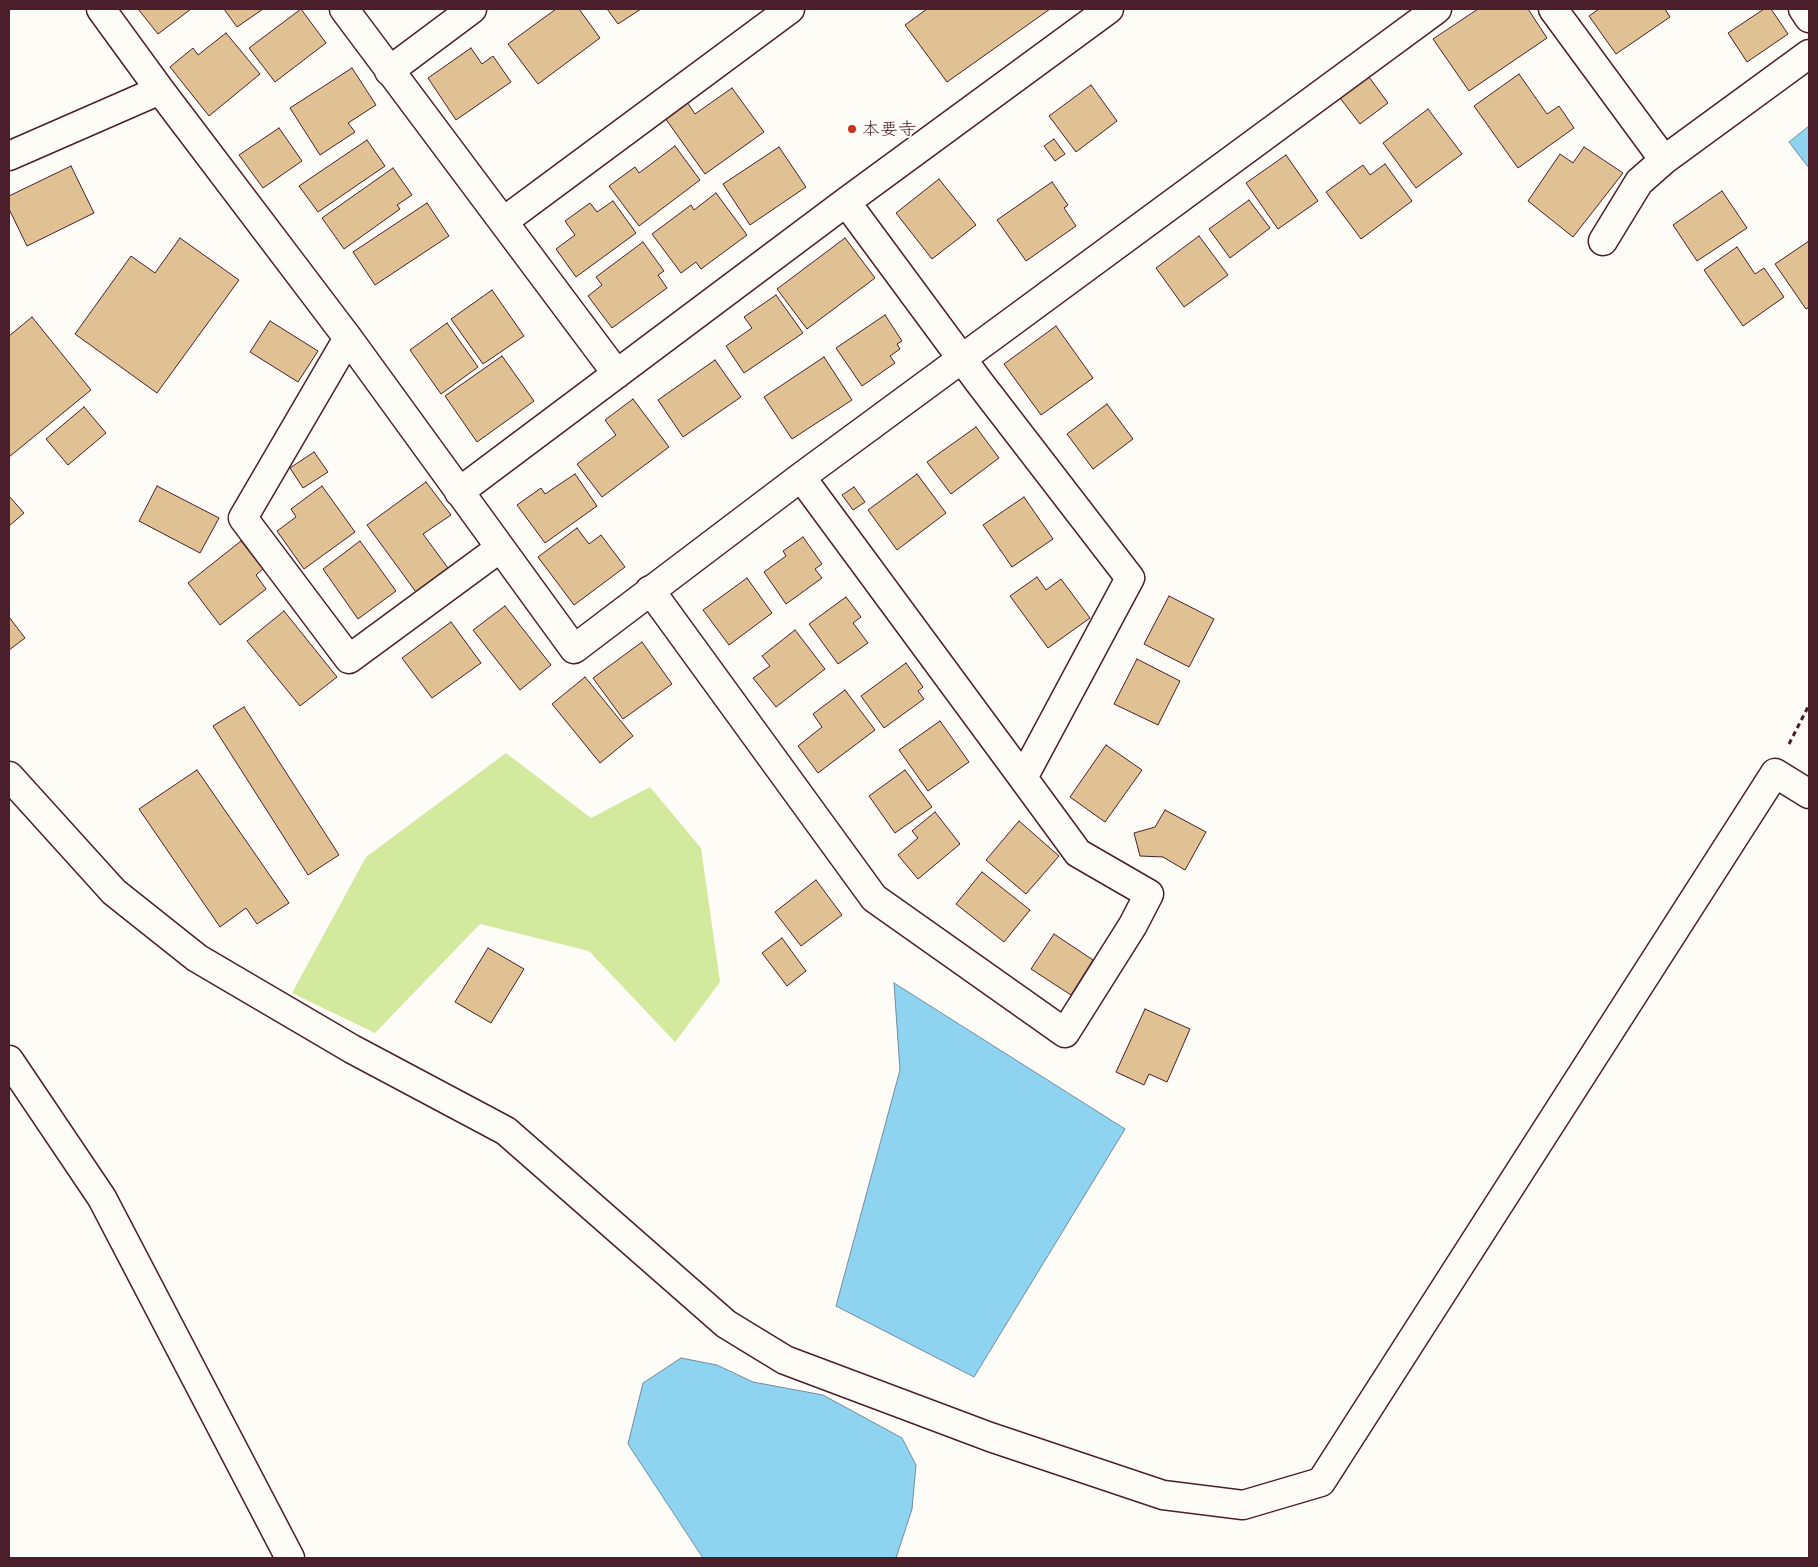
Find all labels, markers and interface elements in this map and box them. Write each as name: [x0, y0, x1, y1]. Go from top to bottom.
place label: 本要寺: [862, 118, 916, 140]
marker: 本要寺: [846, 123, 858, 135]

